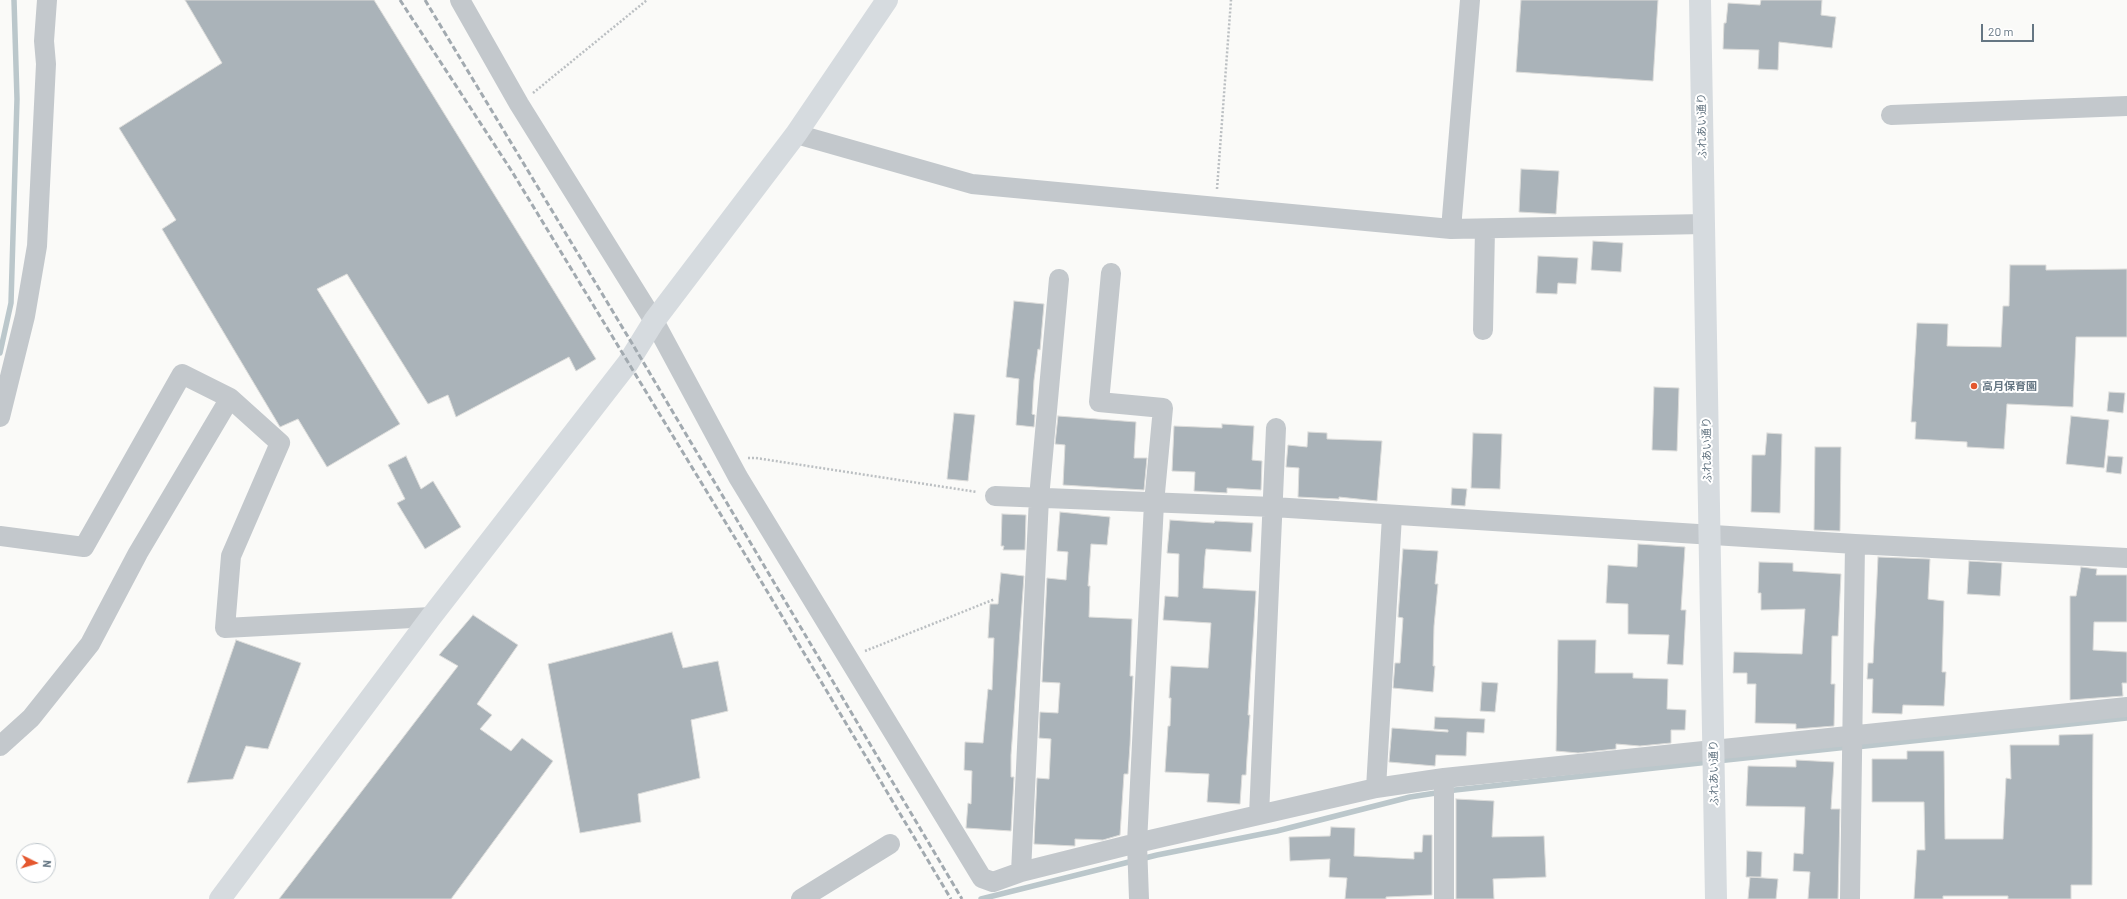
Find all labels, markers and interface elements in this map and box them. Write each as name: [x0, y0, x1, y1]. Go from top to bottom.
scale bar: [1983, 16, 2036, 42]
text: 20 m: [1988, 24, 2014, 38]
street label: ふれあい通り: [1695, 93, 1709, 159]
place label: 高月保育園: [1982, 379, 2037, 393]
marker: 高月保育園: [1969, 381, 1979, 391]
street label: ふれあい通り: [1700, 417, 1714, 483]
street label: ふれあい通り: [1707, 740, 1721, 806]
north arrow: [16, 843, 56, 883]
text: N: [41, 860, 54, 868]

